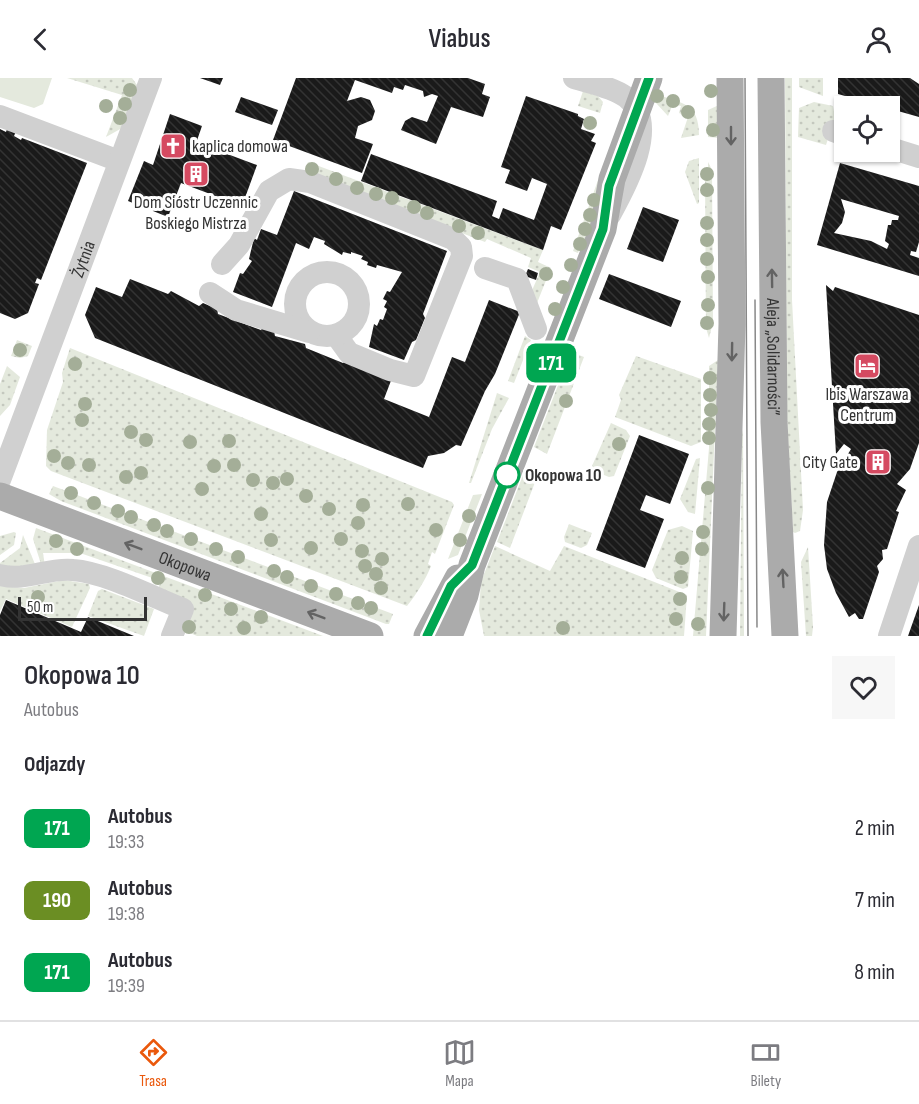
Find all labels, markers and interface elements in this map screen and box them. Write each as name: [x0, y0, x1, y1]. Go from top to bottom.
icon: back: [24, 23, 57, 56]
text: Viabus: [429, 23, 491, 55]
icon: person: [862, 23, 895, 56]
map controls: [834, 96, 900, 162]
button: locate: [834, 96, 900, 162]
one-way arrow: [725, 126, 736, 146]
church icon: kaplica domowa: [158, 131, 188, 161]
place label: kaplica domowa: [192, 136, 288, 157]
building icon: Dom Sióstr Uczennic Boskiego Mistrza: [181, 159, 211, 189]
place label: Dom Sióstr Uczennic Boskiego Mistrza: [134, 192, 258, 234]
street label: Żytnia: [67, 238, 100, 281]
one-way arrow: [767, 268, 778, 288]
street label: Aleja „Solidarności”: [762, 297, 784, 416]
one-way arrow: [726, 342, 737, 362]
line badge: 171: [516, 344, 586, 382]
text: 171: [538, 351, 564, 376]
hotel icon: Ibis Warszawa Centrum: [852, 351, 882, 381]
place label: Ibis Warszawa Centrum: [825, 384, 909, 426]
building icon: City Gate: [863, 447, 893, 477]
place label: City Gate: [802, 452, 858, 473]
marker: Okopowa 10: [494, 462, 520, 488]
place label: Okopowa 10: [525, 465, 601, 486]
one-way arrow: [124, 540, 143, 551]
street label: Okopowa: [156, 547, 214, 586]
one-way arrow: [777, 568, 788, 588]
scale bar: [18, 594, 147, 622]
text: 50 m: [27, 598, 53, 617]
one-way arrow: [718, 602, 729, 622]
one-way arrow: [307, 609, 325, 620]
button: heart: [832, 656, 895, 719]
text: Okopowa 10: [24, 659, 140, 692]
text: Autobus: [24, 698, 79, 722]
text: Odjazdy: [24, 751, 85, 778]
text: Autobus: [108, 803, 172, 830]
text: 2 min: [855, 815, 895, 842]
text: 171: [44, 816, 70, 841]
text: 19:33: [108, 830, 144, 854]
text: Autobus: [108, 875, 172, 902]
text: 7 min: [855, 887, 895, 914]
text: 190: [43, 888, 71, 913]
text: 19:38: [108, 902, 145, 926]
text: Autobus: [108, 947, 172, 974]
text: 8 min: [854, 959, 895, 986]
text: 171: [44, 960, 70, 985]
text: 19:39: [108, 974, 145, 998]
tab: Trasa: [137, 1036, 170, 1091]
tab: Mapa: [443, 1036, 476, 1091]
tab: Bilety: [749, 1036, 782, 1091]

